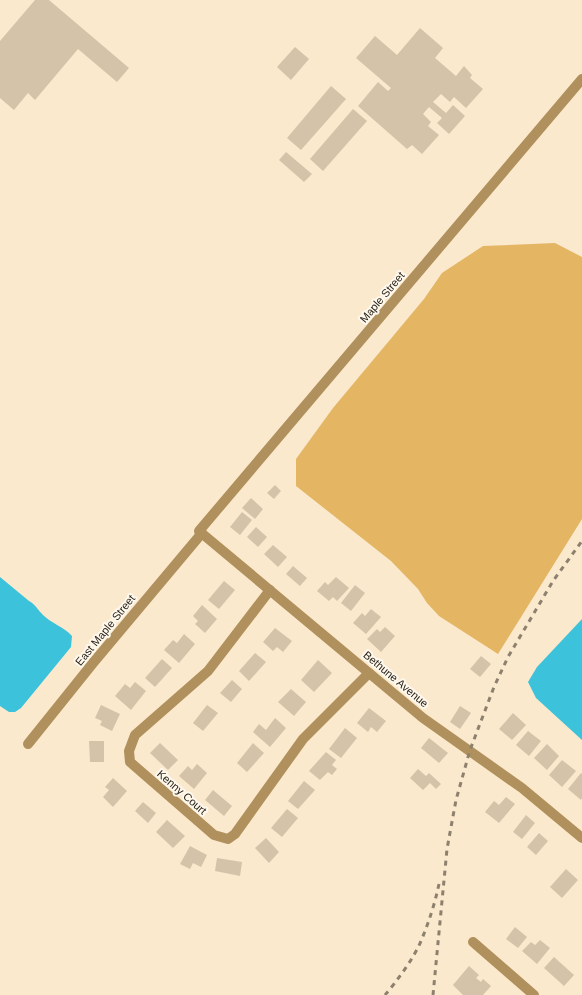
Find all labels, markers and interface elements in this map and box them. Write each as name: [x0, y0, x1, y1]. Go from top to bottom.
street label: Maple Street: [357, 269, 407, 325]
street label: East Maple Street: [73, 592, 137, 668]
street label: Bethune Avenue: [361, 649, 431, 709]
street label: Kenny Court: [155, 767, 209, 817]

